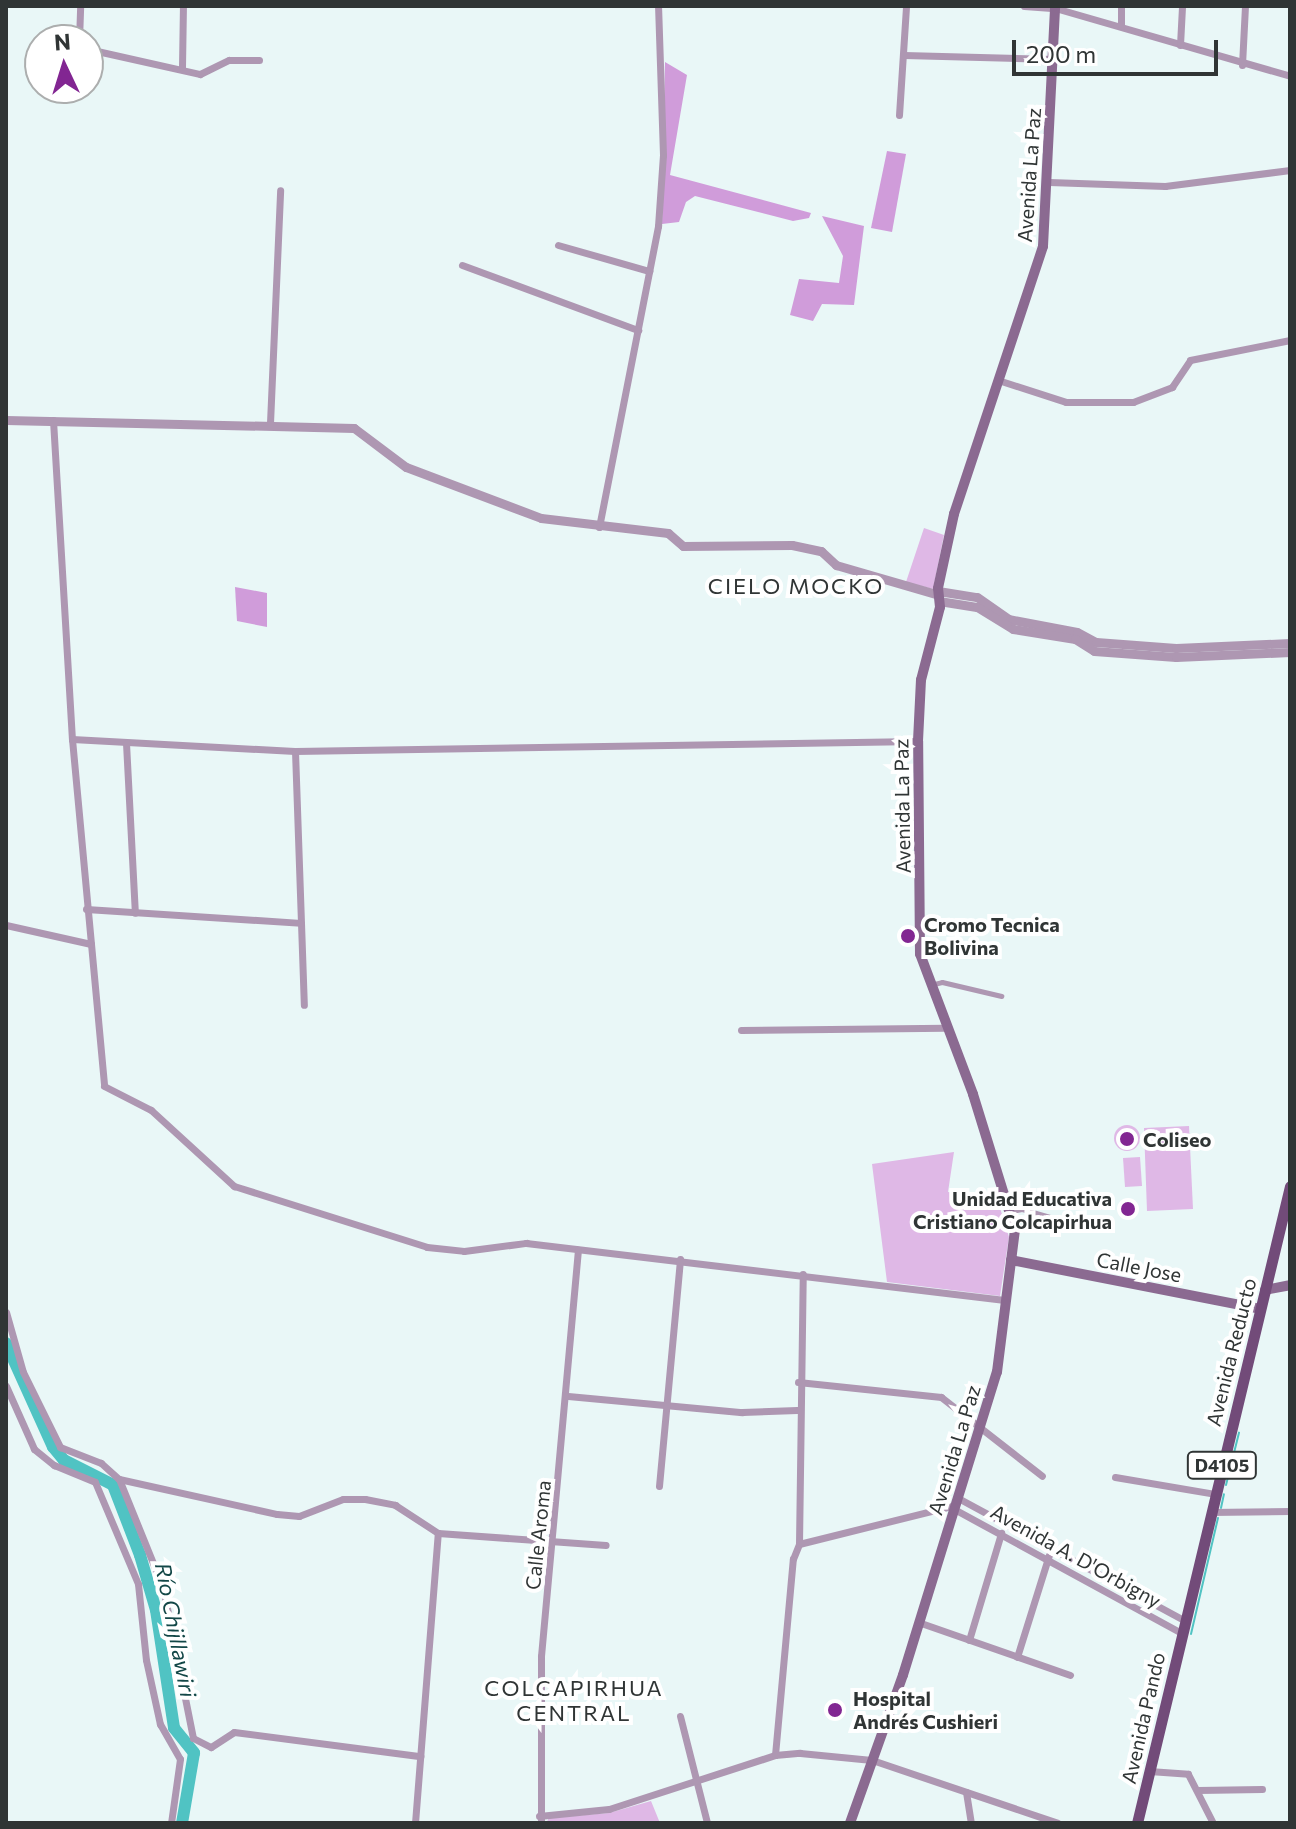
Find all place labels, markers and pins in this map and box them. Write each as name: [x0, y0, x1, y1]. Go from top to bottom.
place label: Cromo Tecnica Bolivina: [924, 912, 1060, 959]
marker: Cromo Tecnica Bolivina: [899, 927, 917, 945]
place label: Coliseo: [1143, 1127, 1211, 1151]
marker: Coliseo: [1118, 1130, 1136, 1148]
place label: Unidad Educativa Cristiano Colcapirhua: [913, 1186, 1112, 1233]
marker: Unidad Educativa Cristiano Colcapirhua: [1119, 1200, 1137, 1218]
place label: Hospital Andrés Cushieri: [853, 1686, 998, 1733]
marker: Hospital Andrés Cushieri: [824, 1699, 846, 1721]

